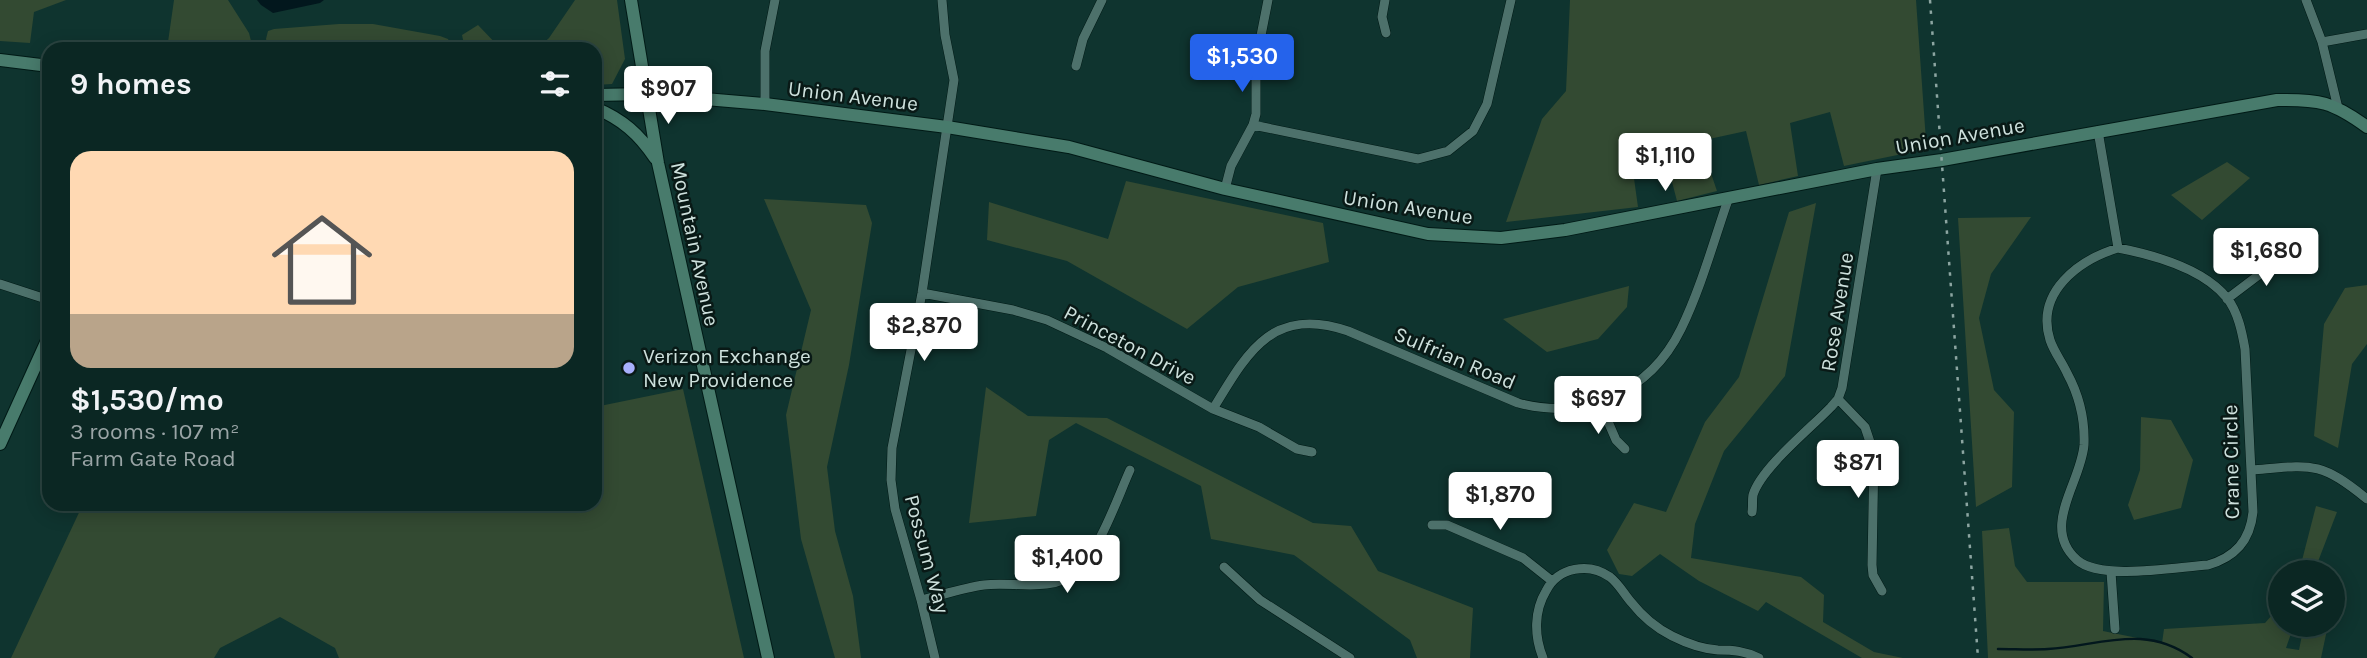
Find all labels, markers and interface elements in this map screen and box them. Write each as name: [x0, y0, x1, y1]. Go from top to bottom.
pin: $1,530: [1185, 34, 1299, 94]
text: $1,530: [1206, 43, 1278, 70]
icon: filters: [536, 65, 574, 103]
text: 9 homes: [70, 66, 192, 102]
pin: $907: [627, 66, 709, 126]
text: $907: [640, 75, 696, 102]
street label: Union Avenue: [787, 76, 919, 116]
street label: Union Avenue: [1893, 113, 2027, 159]
pin: $1,110: [1608, 134, 1722, 193]
text: $1,110: [1635, 142, 1695, 169]
street label: Mountain Avenue: [666, 160, 724, 328]
street label: Union Avenue: [1341, 185, 1475, 229]
icon: home: [259, 197, 385, 323]
pin: $1,680: [2209, 229, 2323, 288]
text: $1,680: [2229, 237, 2303, 264]
street label: Rose Avenue: [1816, 251, 1858, 373]
street label: Princeton Drive: [1060, 300, 1200, 390]
pin: $2,870: [867, 304, 981, 363]
text: $2,870: [886, 312, 962, 339]
street label: Sulfrian Road: [1391, 322, 1519, 394]
place label: Verizon Exchange New Providence: [643, 344, 811, 392]
marker: Verizon Exchange New Providence: [621, 360, 637, 376]
pin: $697: [1557, 376, 1639, 436]
text: $1,530/mo: [70, 382, 224, 418]
text: $697: [1570, 385, 1626, 412]
street label: Crane Circle: [2218, 404, 2244, 520]
text: 3 rooms · 107 m²: [70, 418, 239, 445]
pin: $871: [1817, 440, 1899, 500]
text: Farm Gate Road: [70, 445, 236, 472]
text: $871: [1833, 449, 1883, 476]
pin: $1,870: [1443, 472, 1557, 532]
text: $1,870: [1465, 481, 1535, 508]
street label: Possum Way: [900, 492, 954, 616]
pin: $1,400: [1010, 536, 1124, 595]
text: $1,400: [1031, 544, 1103, 571]
map controls: [2268, 560, 2345, 637]
button: layers: [2268, 560, 2345, 637]

